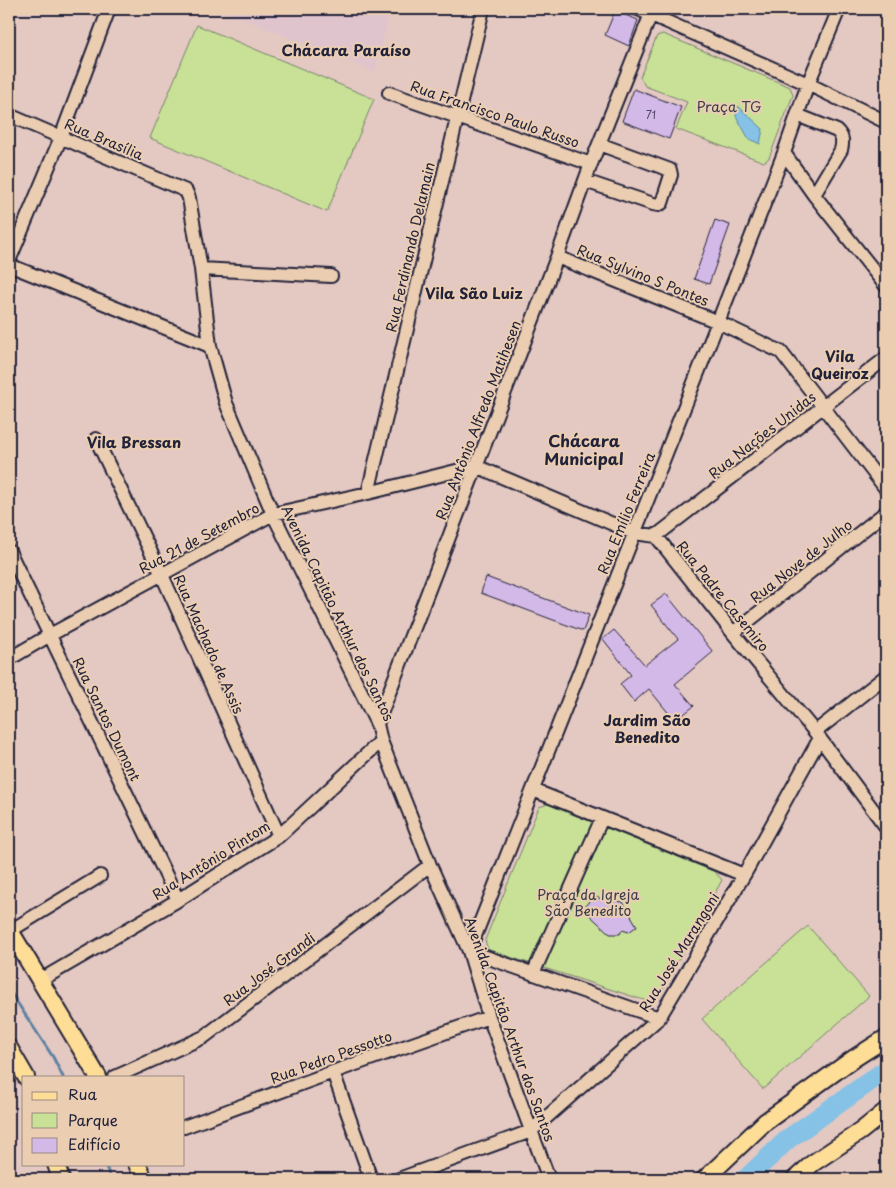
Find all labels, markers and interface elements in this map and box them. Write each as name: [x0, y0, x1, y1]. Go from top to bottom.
district label: Chácara Paraíso: [281, 38, 411, 61]
street label: Rua Francisco Paulo Russo: [408, 75, 582, 153]
park label: Praça TG: [696, 96, 762, 117]
house number: 71: [646, 106, 656, 123]
street label: Rua Brasília: [61, 113, 147, 165]
street label: Rua Ferdinando Delamain: [380, 160, 440, 334]
street label: Rua Sylvino S Pontes: [574, 239, 712, 311]
district label: Vila São Luiz: [425, 281, 523, 304]
street label: Rua Antônio Alfredo Matihesen: [430, 317, 526, 523]
district label: Vila Queiroz: [811, 344, 869, 384]
street label: Rua Nações Unidas: [704, 386, 820, 484]
district label: Chácara Municipal: [544, 428, 624, 470]
district label: Vila Bressan: [87, 430, 181, 453]
street label: Rua Emílio Ferreira: [592, 449, 660, 577]
street label: Rua 21 de Setembro: [135, 497, 263, 579]
street label: Avenida Capitão Arthur dos Santos: [276, 502, 400, 724]
street label: Rua Nove de Julho: [745, 514, 857, 608]
street label: Rua Padre Casemiro: [672, 536, 774, 656]
street label: Rua Machado de Assis: [169, 571, 249, 717]
street label: Rua Santos Dumont: [68, 653, 146, 785]
district label: Jardim São Benedito: [603, 708, 691, 748]
street label: Rua Antônio Pintom: [148, 815, 274, 905]
park label: Praça da Igreja São Benedito: [537, 884, 639, 921]
street label: Rua José Marangoni: [634, 888, 724, 1016]
street label: Avenida Capitão Arthur dos Santos: [459, 914, 561, 1144]
street label: Rua José Grandi: [219, 927, 320, 1011]
street label: Rua Pedro Pessotto: [267, 1025, 395, 1089]
legend: [22, 1076, 185, 1166]
text: Rua: [68, 1082, 97, 1105]
text: Parque: [68, 1108, 118, 1131]
text: Edifício: [68, 1132, 121, 1155]

